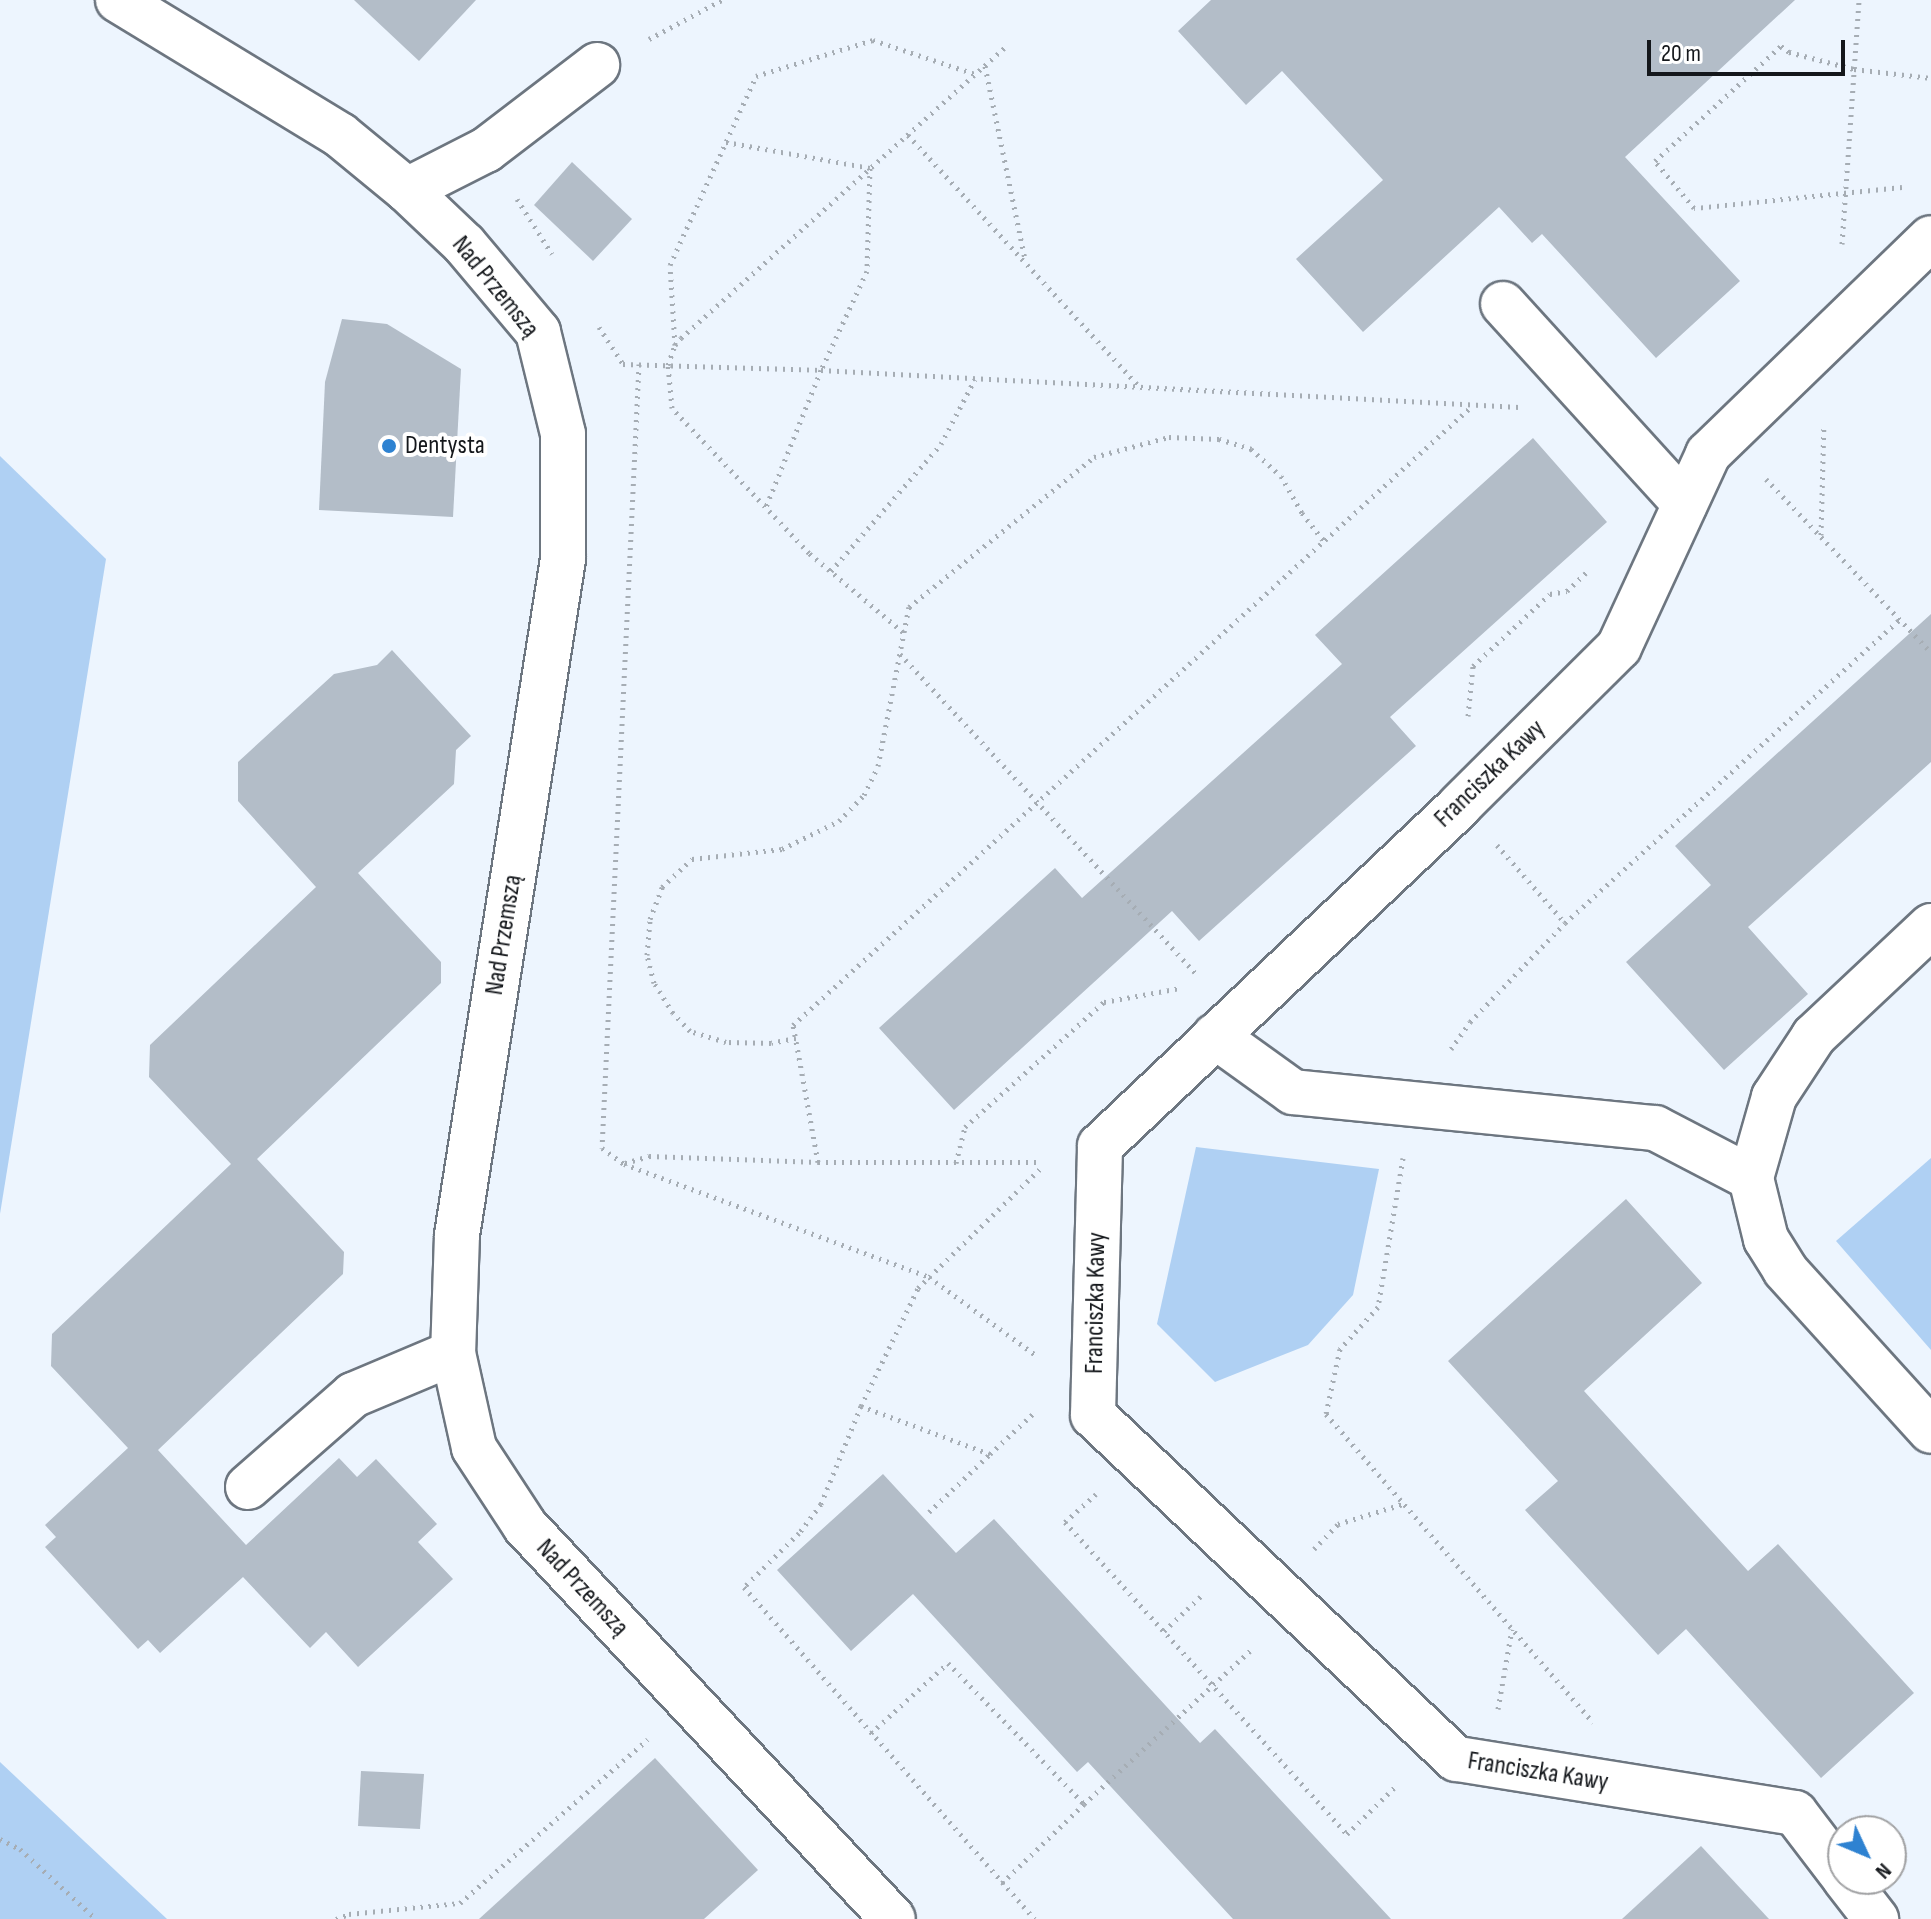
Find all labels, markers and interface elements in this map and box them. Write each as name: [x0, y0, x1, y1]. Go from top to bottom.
scale bar: [1651, 24, 1849, 74]
text: 20 m: [1661, 39, 1701, 68]
street label: Nad Przemszą: [445, 230, 545, 344]
place label: Dentysta: [405, 430, 485, 462]
marker: Dentysta: [380, 437, 398, 455]
street label: Franciszka Kawy: [1428, 714, 1552, 834]
street label: Nad Przemszą: [479, 873, 529, 997]
street label: Franciszka Kawy: [1079, 1232, 1113, 1374]
street label: Nad Przemszą: [529, 1533, 635, 1643]
street label: Franciszka Kawy: [1466, 1746, 1610, 1798]
north arrow: [1827, 1815, 1907, 1895]
text: N: [1869, 1857, 1897, 1884]

